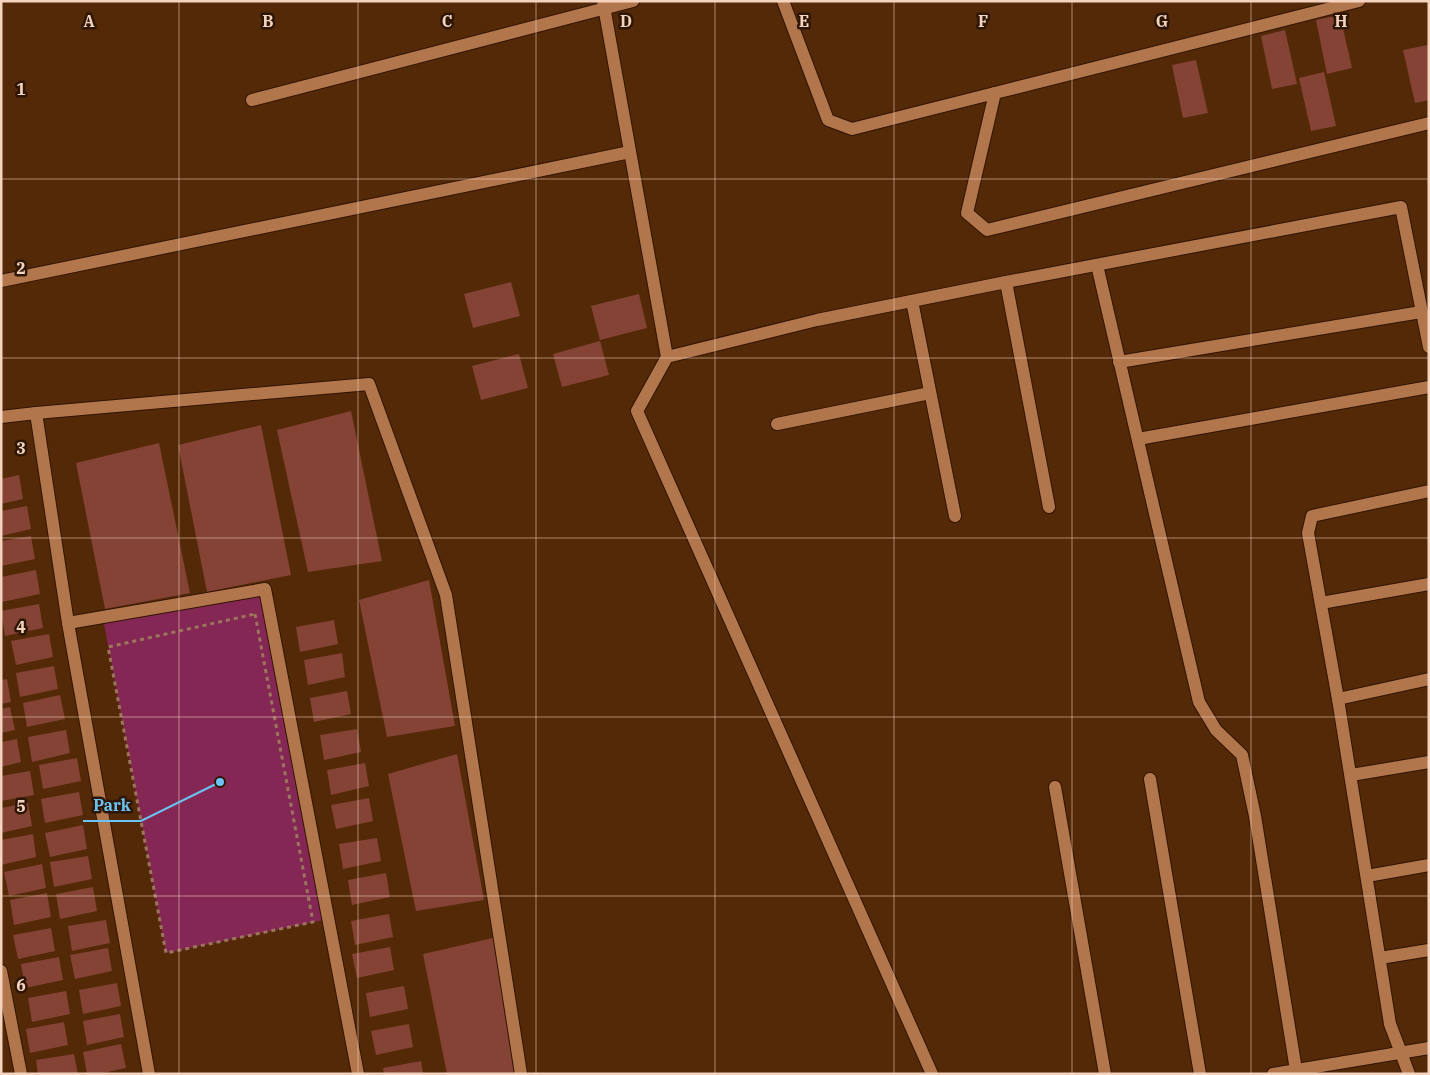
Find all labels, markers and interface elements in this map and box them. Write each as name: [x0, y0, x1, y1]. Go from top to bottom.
text: A: [83, 11, 95, 31]
text: B: [262, 11, 274, 31]
text: C: [442, 11, 452, 31]
text: D: [620, 11, 632, 31]
text: E: [799, 11, 809, 31]
text: F: [978, 11, 988, 31]
text: G: [1156, 11, 1168, 31]
text: H: [1335, 11, 1348, 31]
text: 1: [16, 79, 26, 99]
text: 2: [16, 258, 26, 278]
text: 3: [16, 438, 26, 458]
text: 4: [16, 617, 26, 637]
callout: Park: [83, 790, 141, 821]
text: Park: [93, 795, 131, 815]
text: 5: [16, 796, 26, 816]
text: 6: [16, 975, 26, 995]

